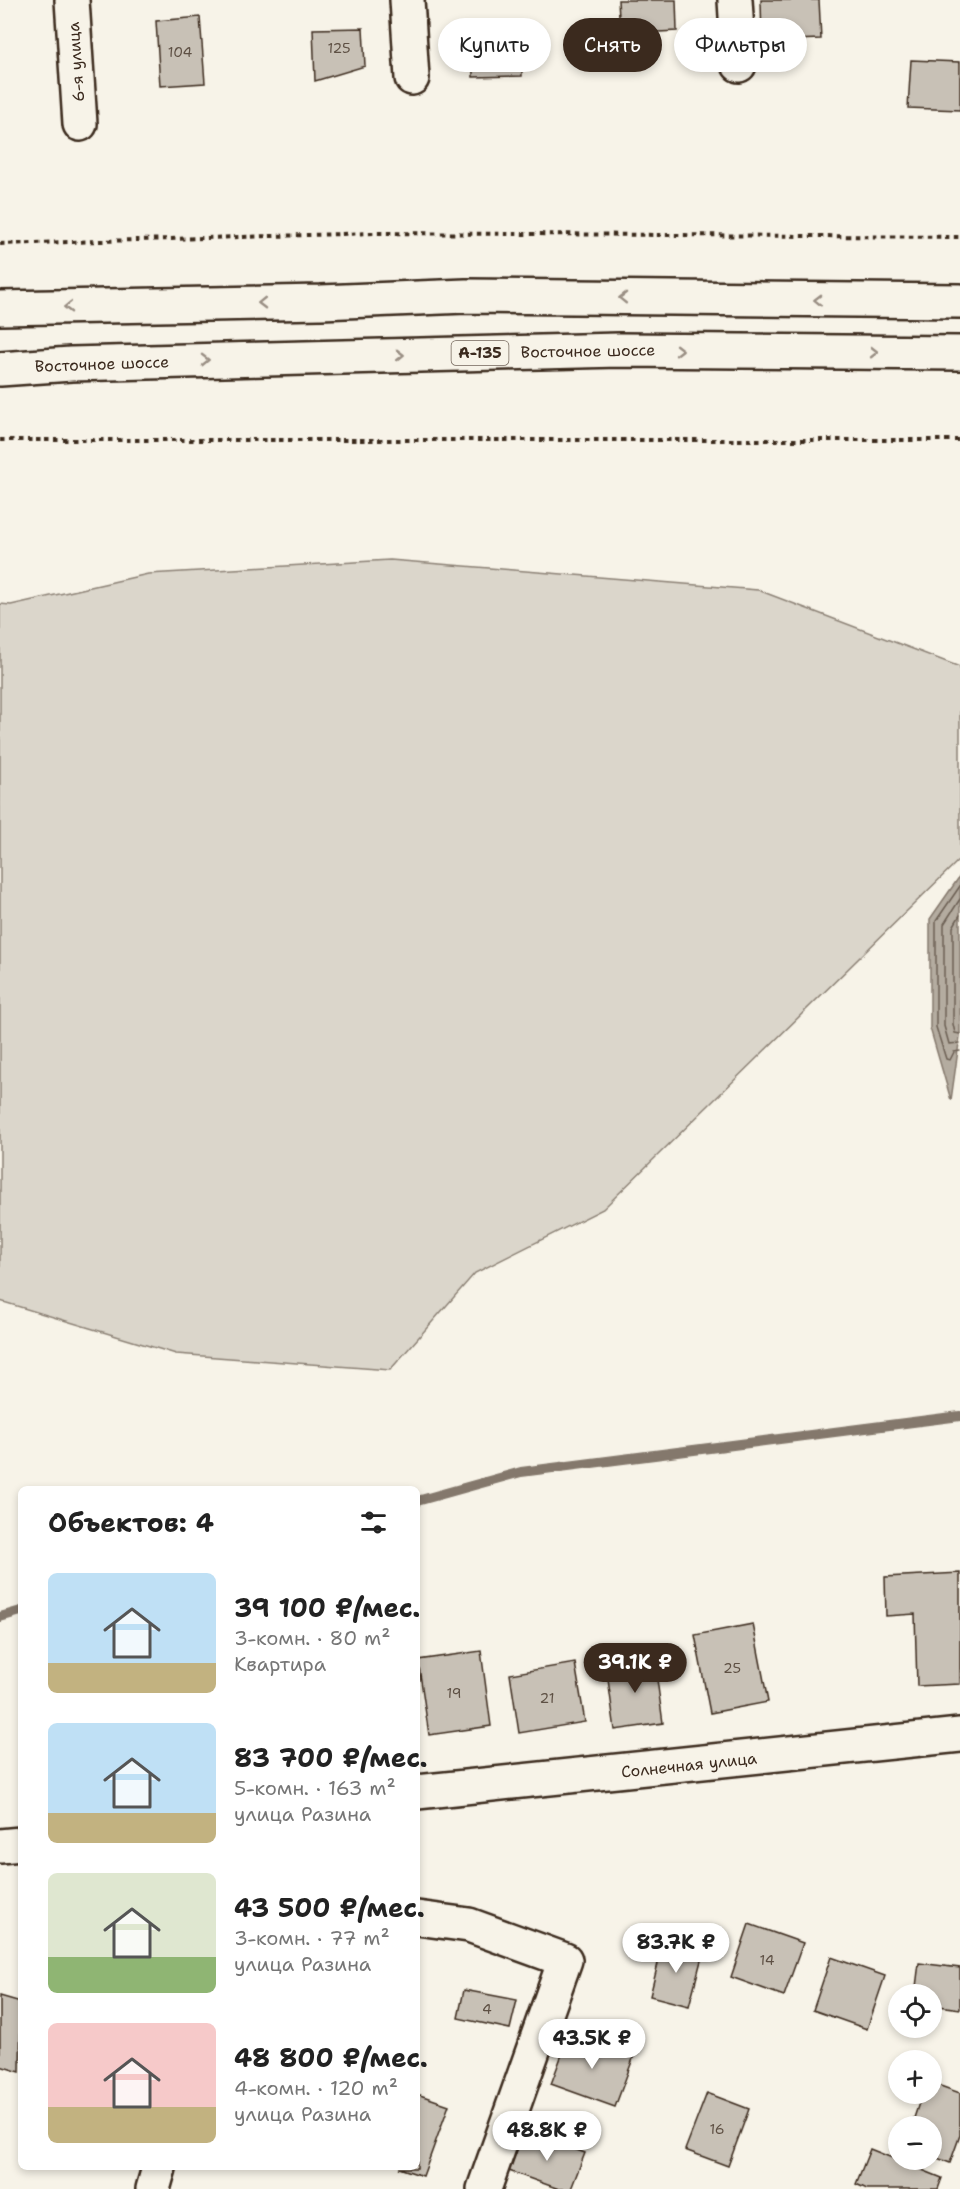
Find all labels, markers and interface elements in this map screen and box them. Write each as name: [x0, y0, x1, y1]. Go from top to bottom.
chip: Купить: [438, 18, 551, 72]
chip: Снять: [563, 18, 662, 72]
chip: Фильтры: [674, 18, 807, 72]
street label: 6-я улица: [63, 21, 89, 103]
house number: 125: [327, 39, 351, 57]
house number: 104: [168, 43, 193, 61]
one-way arrow: [618, 292, 627, 304]
one-way arrow: [813, 293, 822, 306]
one-way arrow: [258, 297, 267, 310]
one-way arrow: [63, 301, 72, 313]
street label: Восточное шоссе: [521, 339, 655, 363]
road number: А-135: [452, 341, 508, 365]
one-way arrow: [675, 344, 684, 356]
one-way arrow: [870, 346, 879, 358]
one-way arrow: [396, 349, 405, 362]
street label: Восточное шоссе: [34, 351, 170, 377]
one-way arrow: [201, 354, 210, 367]
text: Объектов: 4: [48, 1505, 214, 1540]
icon: filters: [357, 1506, 390, 1539]
text: 39 100 ₽/мес.: [234, 1590, 420, 1625]
icon: home: [96, 1597, 168, 1669]
text: 3-комн. · 80 m²: [234, 1625, 390, 1651]
pin: 39.1K ₽: [580, 1643, 690, 1694]
text: 39.1K ₽: [598, 1649, 672, 1675]
text: Квартира: [234, 1651, 326, 1677]
house number: 25: [723, 1659, 741, 1677]
house number: 19: [446, 1684, 462, 1702]
house number: 21: [540, 1689, 554, 1707]
text: 83 700 ₽/мес.: [234, 1740, 428, 1775]
icon: home: [96, 1747, 168, 1819]
street label: Солнечная улица: [620, 1747, 758, 1783]
text: 5-комн. · 163 m²: [234, 1775, 396, 1801]
text: улица Разина: [234, 1801, 371, 1827]
text: 43 500 ₽/мес.: [234, 1890, 425, 1925]
icon: home: [96, 1897, 168, 1969]
pin: 83.7K ₽: [621, 1923, 731, 1974]
text: 3-комн. · 77 m²: [234, 1925, 390, 1951]
text: 83.7K ₽: [636, 1929, 716, 1955]
text: улица Разина: [234, 1951, 371, 1977]
house number: 14: [759, 1951, 775, 1969]
map controls: [888, 1984, 942, 2170]
button: locate: [888, 1984, 942, 2038]
house number: 4: [482, 2000, 492, 2018]
pin: 43.5K ₽: [537, 2019, 647, 2070]
text: 43.5K ₽: [552, 2025, 632, 2051]
text: 48 800 ₽/мес.: [234, 2040, 428, 2075]
icon: home: [96, 2047, 168, 2119]
button: +: [888, 2050, 942, 2104]
text: 4-комн. · 120 m²: [234, 2075, 398, 2101]
text: улица Разина: [234, 2101, 371, 2127]
pin: 48.8K ₽: [492, 2111, 602, 2162]
button: −: [888, 2116, 942, 2170]
text: 48.8K ₽: [506, 2117, 588, 2143]
house number: 16: [709, 2120, 725, 2138]

